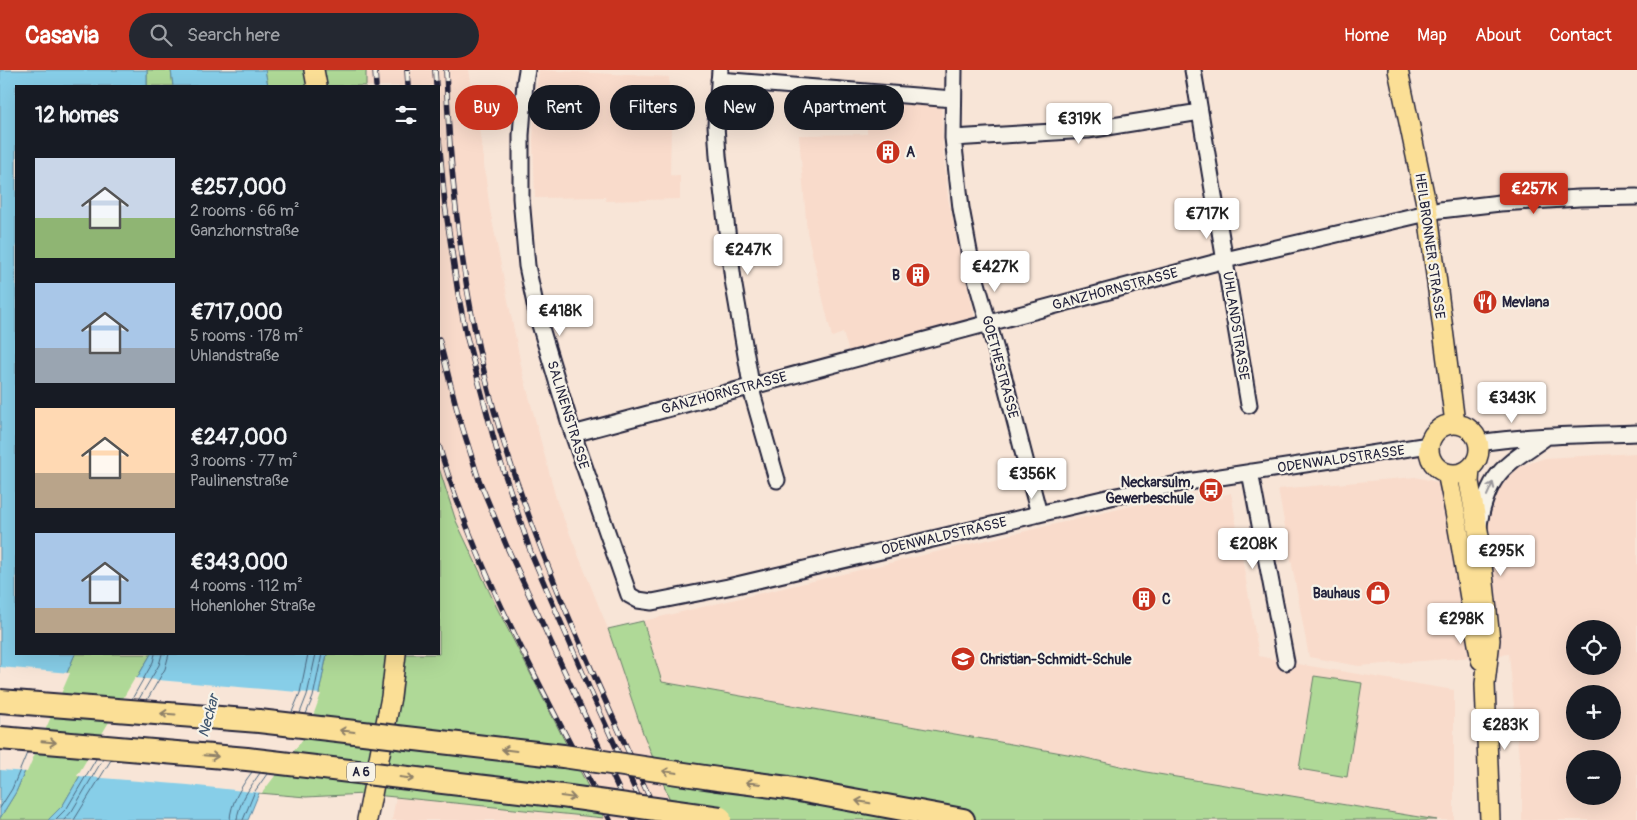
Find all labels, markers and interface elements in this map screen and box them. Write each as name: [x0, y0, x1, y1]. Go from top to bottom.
search box: [129, 13, 479, 58]
text: Casavia: [25, 21, 99, 50]
icon: search: [147, 21, 175, 49]
text: Search here: [187, 23, 280, 47]
text: Home: [1344, 24, 1389, 47]
text: Map: [1417, 24, 1447, 47]
text: About: [1475, 24, 1521, 47]
text: Contact: [1549, 24, 1612, 47]
chip: Buy: [455, 85, 518, 130]
chip: Rent: [528, 85, 600, 130]
chip: Filters: [610, 85, 695, 130]
chip: New: [705, 85, 774, 130]
chip: Apartment: [784, 85, 904, 130]
icon: filters: [392, 101, 420, 129]
text: 12 homes: [35, 102, 118, 129]
pin: €319K: [1044, 102, 1114, 145]
text: €319K: [1057, 109, 1101, 129]
building icon: A: [875, 139, 901, 165]
place label: A: [906, 144, 915, 161]
street label: HEILBRONNER STRASSE: [1411, 172, 1449, 320]
pin: €257K: [1499, 172, 1569, 215]
text: €257,000: [190, 174, 286, 201]
icon: home: [75, 178, 135, 238]
text: €257K: [1511, 179, 1557, 199]
pin: €717K: [1172, 198, 1242, 240]
text: 2 rooms · 66 m²: [190, 201, 300, 221]
text: €717K: [1185, 204, 1229, 224]
text: Ganzhornstraße: [190, 221, 299, 241]
pin: €247K: [713, 234, 783, 276]
text: €247K: [725, 240, 771, 260]
pin: €427K: [960, 250, 1030, 293]
text: €427K: [972, 257, 1018, 277]
building icon: B: [905, 262, 931, 288]
street label: GANZHORNSTRASSE: [1050, 264, 1180, 314]
place label: B: [892, 267, 900, 284]
street label: UHLANDSTRASSE: [1219, 270, 1253, 382]
restaurant icon: Mevlana: [1472, 289, 1498, 315]
pin: €418K: [525, 294, 595, 337]
place label: Mevlana: [1502, 294, 1550, 311]
text: €717,000: [190, 299, 283, 326]
text: €418K: [538, 301, 582, 321]
icon: home: [75, 303, 135, 363]
street label: GOETHESTRASSE: [978, 314, 1022, 420]
text: 5 rooms · 178 m²: [190, 326, 303, 346]
text: Uhlandstraße: [190, 346, 279, 366]
street label: SALINENSTRASSE: [543, 359, 593, 471]
street label: GANZHORNSTRASSE: [659, 368, 789, 418]
pin: €343K: [1477, 382, 1547, 424]
text: €343K: [1488, 388, 1536, 408]
text: €247,000: [190, 424, 287, 451]
icon: home: [75, 428, 135, 488]
street label: ODENWALDSTRASSE: [1276, 442, 1406, 476]
text: 3 rooms · 77 m²: [190, 451, 298, 471]
pin: €356K: [997, 458, 1067, 500]
text: €356K: [1008, 464, 1056, 484]
text: Paulinenstraße: [190, 471, 289, 491]
place label: Neckarsulm, Gewerbeschule: [1105, 474, 1195, 507]
bus stop icon: Neckarsulm, Gewerbeschule: [1198, 477, 1224, 503]
one-way arrow: [1486, 482, 1496, 497]
street label: ODENWALDSTRASSE: [880, 513, 1008, 559]
pin: €208K: [1218, 528, 1288, 570]
text: €208K: [1229, 534, 1277, 554]
pin: €295K: [1466, 534, 1536, 577]
text: €295K: [1478, 541, 1524, 561]
text: €343,000: [190, 549, 288, 576]
icon: home: [75, 553, 135, 613]
text: 4 rooms · 112 m²: [190, 576, 303, 596]
shop icon: Bauhaus: [1365, 580, 1391, 606]
place label: Bauhaus: [1313, 585, 1361, 602]
building icon: C: [1131, 586, 1157, 612]
place label: C: [1162, 591, 1171, 608]
text: Hohenloher Straße: [190, 596, 315, 616]
pin: €298K: [1426, 602, 1496, 645]
text: €298K: [1438, 609, 1484, 629]
map controls: [1566, 620, 1621, 805]
button: locate: [1566, 620, 1621, 675]
school or university icon: Christian-Schmidt-Schule: [950, 646, 976, 672]
place label: Christian-Schmidt-Schule: [980, 651, 1133, 668]
button: +: [1566, 685, 1621, 740]
water label: Neckar: [194, 691, 224, 740]
pin: €283K: [1470, 708, 1540, 751]
one-way arrow: [161, 709, 177, 718]
text: €283K: [1482, 715, 1528, 735]
one-way arrow: [340, 726, 356, 736]
one-way arrow: [40, 737, 56, 746]
one-way arrow: [501, 745, 517, 755]
button: −: [1566, 750, 1621, 805]
one-way arrow: [202, 751, 218, 760]
road number: A 6: [347, 762, 375, 782]
one-way arrow: [662, 767, 678, 777]
one-way arrow: [398, 773, 414, 783]
one-way arrow: [745, 778, 761, 788]
one-way arrow: [560, 792, 576, 802]
one-way arrow: [855, 796, 871, 806]

